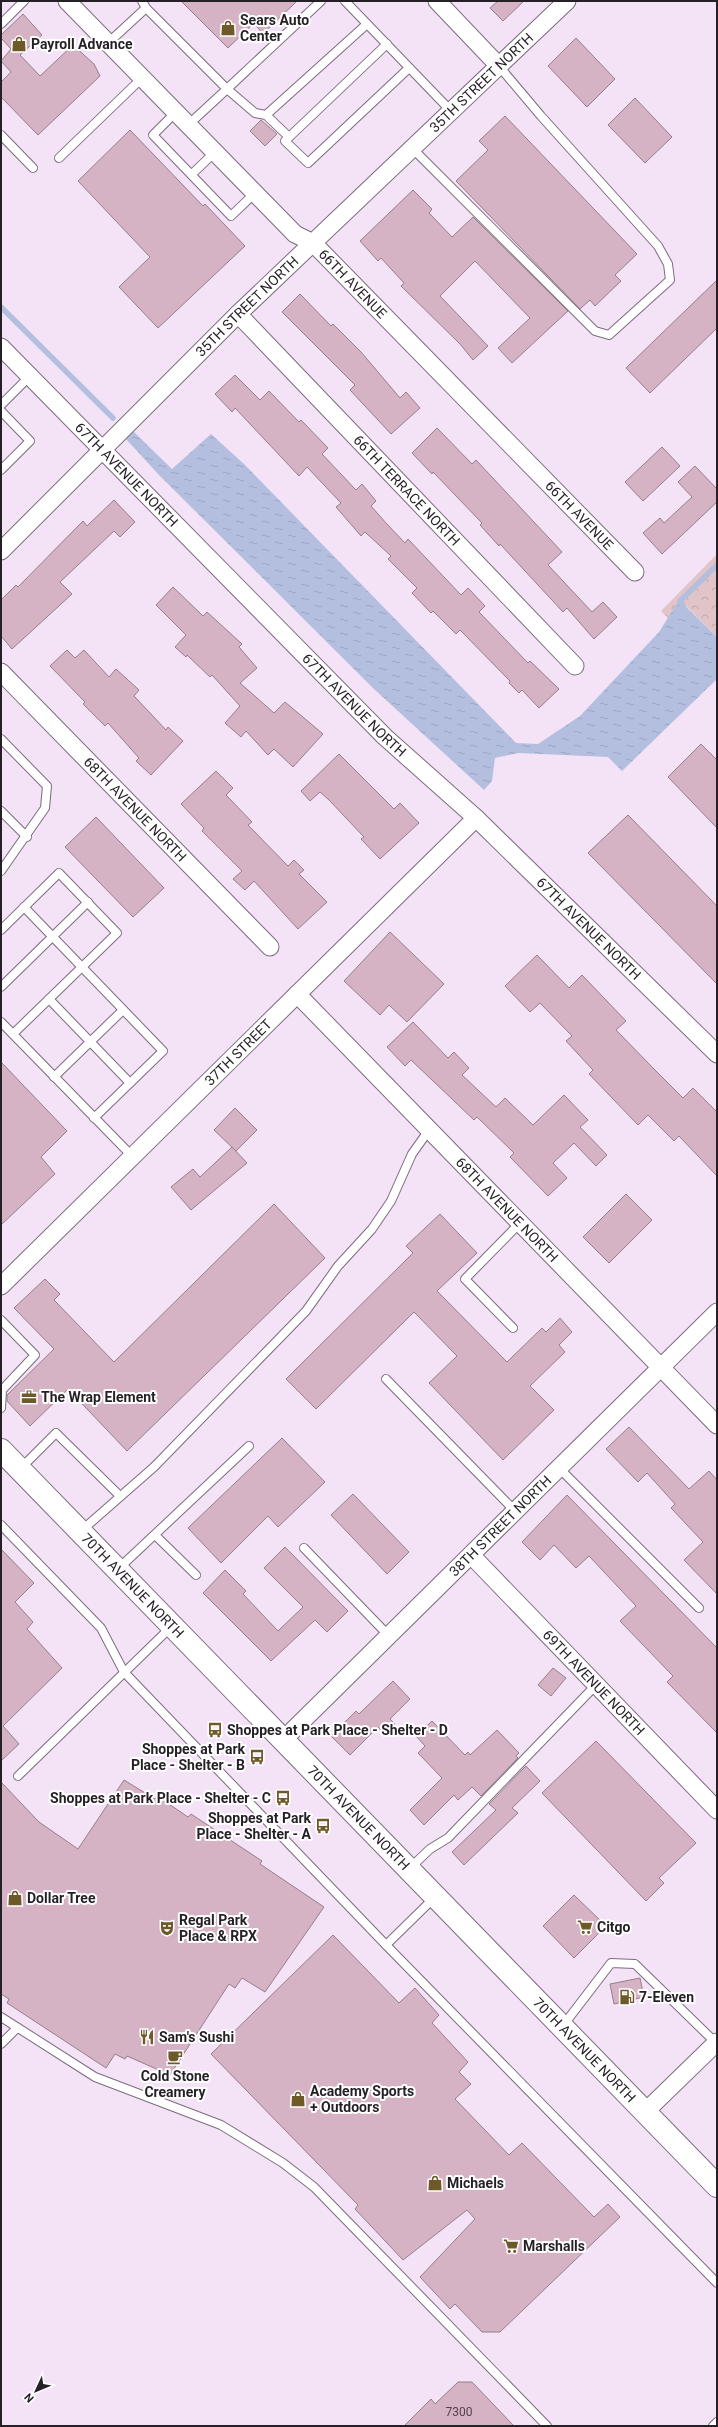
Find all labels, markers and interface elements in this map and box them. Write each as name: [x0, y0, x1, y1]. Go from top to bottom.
place label: Sears Auto Center: [240, 12, 309, 44]
shop icon: Sears Auto Center: [219, 19, 237, 37]
street label: 35TH STREET NORTH: [426, 30, 536, 135]
shop icon: Payroll Advance: [10, 35, 28, 53]
place label: Payroll Advance: [31, 36, 133, 52]
street label: 66TH AVENUE: [316, 246, 390, 321]
street label: 35TH STREET NORTH: [192, 253, 302, 360]
street label: 67TH AVENUE NORTH: [72, 419, 181, 530]
street label: 66TH TERRACE NORTH: [350, 432, 463, 549]
street label: 66TH AVENUE: [542, 477, 617, 553]
street label: 67TH AVENUE NORTH: [299, 650, 409, 760]
street label: 68TH AVENUE NORTH: [81, 754, 190, 865]
street label: 67TH AVENUE NORTH: [533, 874, 644, 983]
street label: 37TH STREET: [201, 1015, 275, 1089]
street label: 68TH AVENUE NORTH: [453, 1154, 562, 1265]
office icon: The Wrap Element: [20, 1388, 38, 1406]
place label: The Wrap Element: [41, 1389, 156, 1405]
street label: 38TH STREET NORTH: [446, 1472, 554, 1580]
street label: 70TH AVENUE NORTH: [78, 1530, 187, 1641]
street label: 69TH AVENUE NORTH: [540, 1627, 648, 1738]
bus stop icon: Shoppes at Park Place - Shelter - D: [206, 1721, 224, 1739]
place label: Shoppes at Park Place - Shelter - D: [227, 1722, 448, 1738]
place label: Shoppes at Park Place - Shelter - B: [131, 1741, 246, 1773]
bus stop icon: Shoppes at Park Place - Shelter - B: [248, 1748, 266, 1766]
street label: 70TH AVENUE NORTH: [304, 1762, 413, 1873]
bus stop icon: Shoppes at Park Place - Shelter - C: [274, 1789, 292, 1807]
place label: Shoppes at Park Place - Shelter - C: [50, 1790, 271, 1806]
place label: Shoppes at Park Place - Shelter - A: [196, 1810, 312, 1842]
bus stop icon: Shoppes at Park Place - Shelter - A: [314, 1817, 332, 1835]
shop icon: Dollar Tree: [6, 1889, 24, 1907]
place label: Dollar Tree: [27, 1890, 96, 1906]
place label: Regal Park Place & RPX: [179, 1912, 257, 1944]
supermarket icon: Citgo: [576, 1918, 594, 1936]
theatre icon: Regal Park Place & RPX: [158, 1919, 176, 1937]
place label: Citgo: [597, 1919, 631, 1935]
fuel station icon: 7-Eleven: [618, 1988, 636, 2006]
place label: 7-Eleven: [639, 1989, 694, 2005]
street label: 70TH AVENUE NORTH: [530, 1994, 639, 2106]
restaurant icon: Sam's Sushi: [138, 2028, 156, 2046]
place label: Sam's Sushi: [159, 2029, 234, 2045]
cafe icon: Cold Stone Creamery: [166, 2048, 184, 2066]
place label: Cold Stone Creamery: [141, 2068, 210, 2100]
place label: Academy Sports + Outdoors: [310, 2083, 414, 2115]
shop icon: Academy Sports + Outdoors: [289, 2090, 307, 2108]
shop icon: Michaels: [426, 2174, 444, 2192]
place label: Michaels: [447, 2175, 504, 2191]
supermarket icon: Marshalls: [502, 2237, 520, 2255]
place label: Marshalls: [523, 2238, 585, 2254]
north arrow: [16, 2371, 56, 2411]
text: N: [22, 2390, 37, 2405]
house number: 7300: [446, 2405, 473, 2419]

